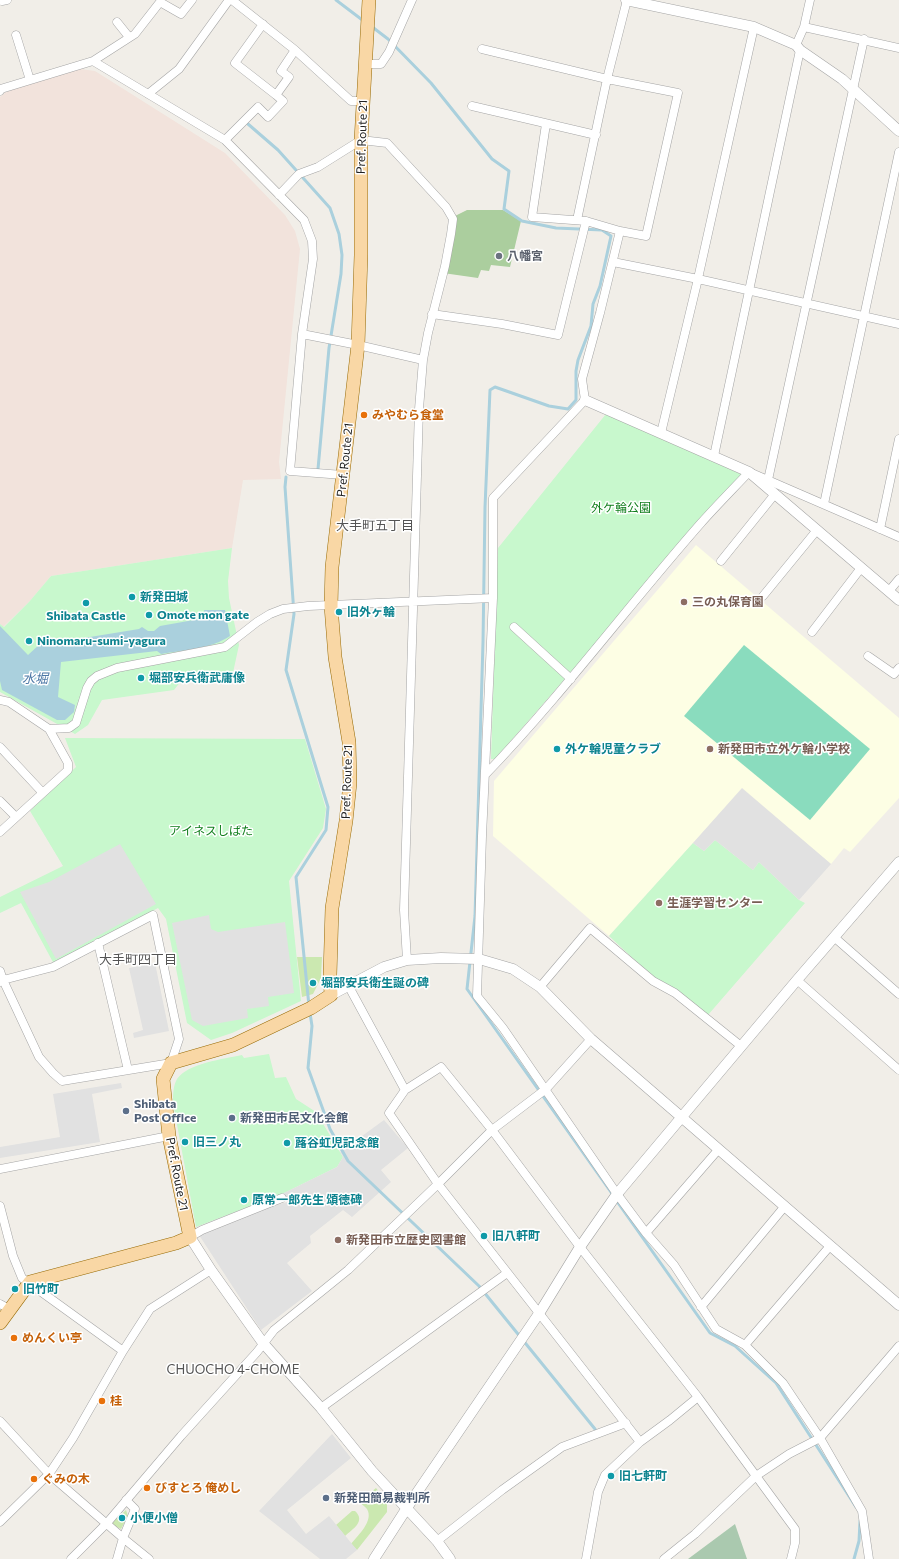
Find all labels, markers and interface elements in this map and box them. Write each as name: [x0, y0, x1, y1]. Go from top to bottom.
street label: Pref. Route 21: [354, 100, 370, 174]
place label: 八幡宮: [507, 249, 543, 263]
marker: 八幡宮: [494, 251, 504, 261]
place label: みやむら食堂: [372, 408, 444, 422]
marker: みやむら食堂: [359, 410, 369, 420]
street label: Pref. Route 21: [334, 422, 356, 498]
park label: 外ケ輪公園: [591, 501, 651, 515]
district label: 大手町五丁目: [336, 518, 414, 534]
place label: 新発田城: [140, 590, 188, 604]
marker: 新発田城: [127, 592, 137, 602]
place label: 三の丸保育園: [692, 595, 764, 609]
marker: 三の丸保育園: [679, 597, 689, 607]
marker: Shibata Castle: [81, 598, 91, 608]
place label: 旧外ヶ輪: [347, 605, 395, 619]
marker: 旧外ヶ輪: [334, 607, 344, 617]
place label: Omote mon gate: [157, 608, 249, 622]
place label: Shibata Castle: [46, 609, 126, 623]
marker: Omote mon gate: [144, 610, 154, 620]
place label: Ninomaru-sumi-yagura: [37, 634, 166, 648]
marker: Ninomaru-sumi-yagura: [24, 636, 34, 646]
water label: 水堀: [22, 671, 48, 687]
place label: 堀部安兵衛武庸像: [149, 671, 245, 685]
marker: 堀部安兵衛武庸像: [136, 673, 146, 683]
place label: 外ケ輪児童クラブ: [565, 742, 661, 756]
place label: 新発田市立外ケ輪小学校: [718, 742, 850, 756]
marker: 外ケ輪児童クラブ: [552, 744, 562, 754]
marker: 新発田市立外ケ輪小学校: [705, 744, 715, 754]
street label: Pref. Route 21: [339, 745, 355, 819]
park label: アイネスしばた: [169, 824, 253, 838]
place label: 生涯学習センター: [667, 896, 763, 910]
marker: 生涯学習センター: [654, 898, 664, 908]
district label: 大手町四丁目: [99, 952, 177, 968]
place label: 堀部安兵衛生誕の碑: [321, 976, 429, 990]
marker: 堀部安兵衛生誕の碑: [308, 978, 318, 988]
place label: Shibata Post Office: [134, 1097, 196, 1125]
marker: Shibata Post Office: [121, 1106, 131, 1116]
place label: 新発田市民文化会館: [240, 1111, 348, 1125]
marker: 新発田市民文化会館: [227, 1113, 237, 1123]
place label: 旧三ノ丸: [193, 1135, 241, 1149]
street label: Pref. Route 21: [163, 1136, 191, 1212]
place label: 蕗谷虹児記念館: [295, 1136, 379, 1150]
marker: 旧三ノ丸: [180, 1137, 190, 1147]
marker: 蕗谷虹児記念館: [282, 1138, 292, 1148]
place label: 原常一郎先生 頌徳碑: [252, 1193, 362, 1207]
marker: 原常一郎先生 頌徳碑: [239, 1195, 249, 1205]
place label: 旧八軒町: [492, 1229, 540, 1243]
marker: 旧八軒町: [479, 1231, 489, 1241]
place label: 新発田市立歴史図書館: [346, 1233, 466, 1247]
marker: 新発田市立歴史図書館: [333, 1235, 343, 1245]
place label: 旧竹町: [23, 1282, 59, 1296]
marker: 旧竹町: [10, 1284, 20, 1294]
place label: めんくい亭: [22, 1331, 82, 1345]
marker: めんくい亭: [9, 1333, 19, 1343]
district label: CHUOCHO 4-CHOME: [159, 1362, 307, 1378]
place label: 桂: [110, 1394, 122, 1408]
marker: 桂: [97, 1396, 107, 1406]
place label: 旧七軒町: [619, 1469, 667, 1483]
marker: 旧七軒町: [606, 1471, 616, 1481]
place label: ぐみの木: [42, 1472, 90, 1486]
marker: ぐみの木: [29, 1474, 39, 1484]
place label: びすとろ 俺めし: [155, 1481, 241, 1495]
marker: びすとろ 俺めし: [142, 1483, 152, 1493]
place label: 新発田簡易裁判所: [334, 1491, 430, 1505]
marker: 新発田簡易裁判所: [321, 1493, 331, 1503]
place label: 小便小僧: [130, 1511, 178, 1525]
marker: 小便小僧: [117, 1513, 127, 1523]

